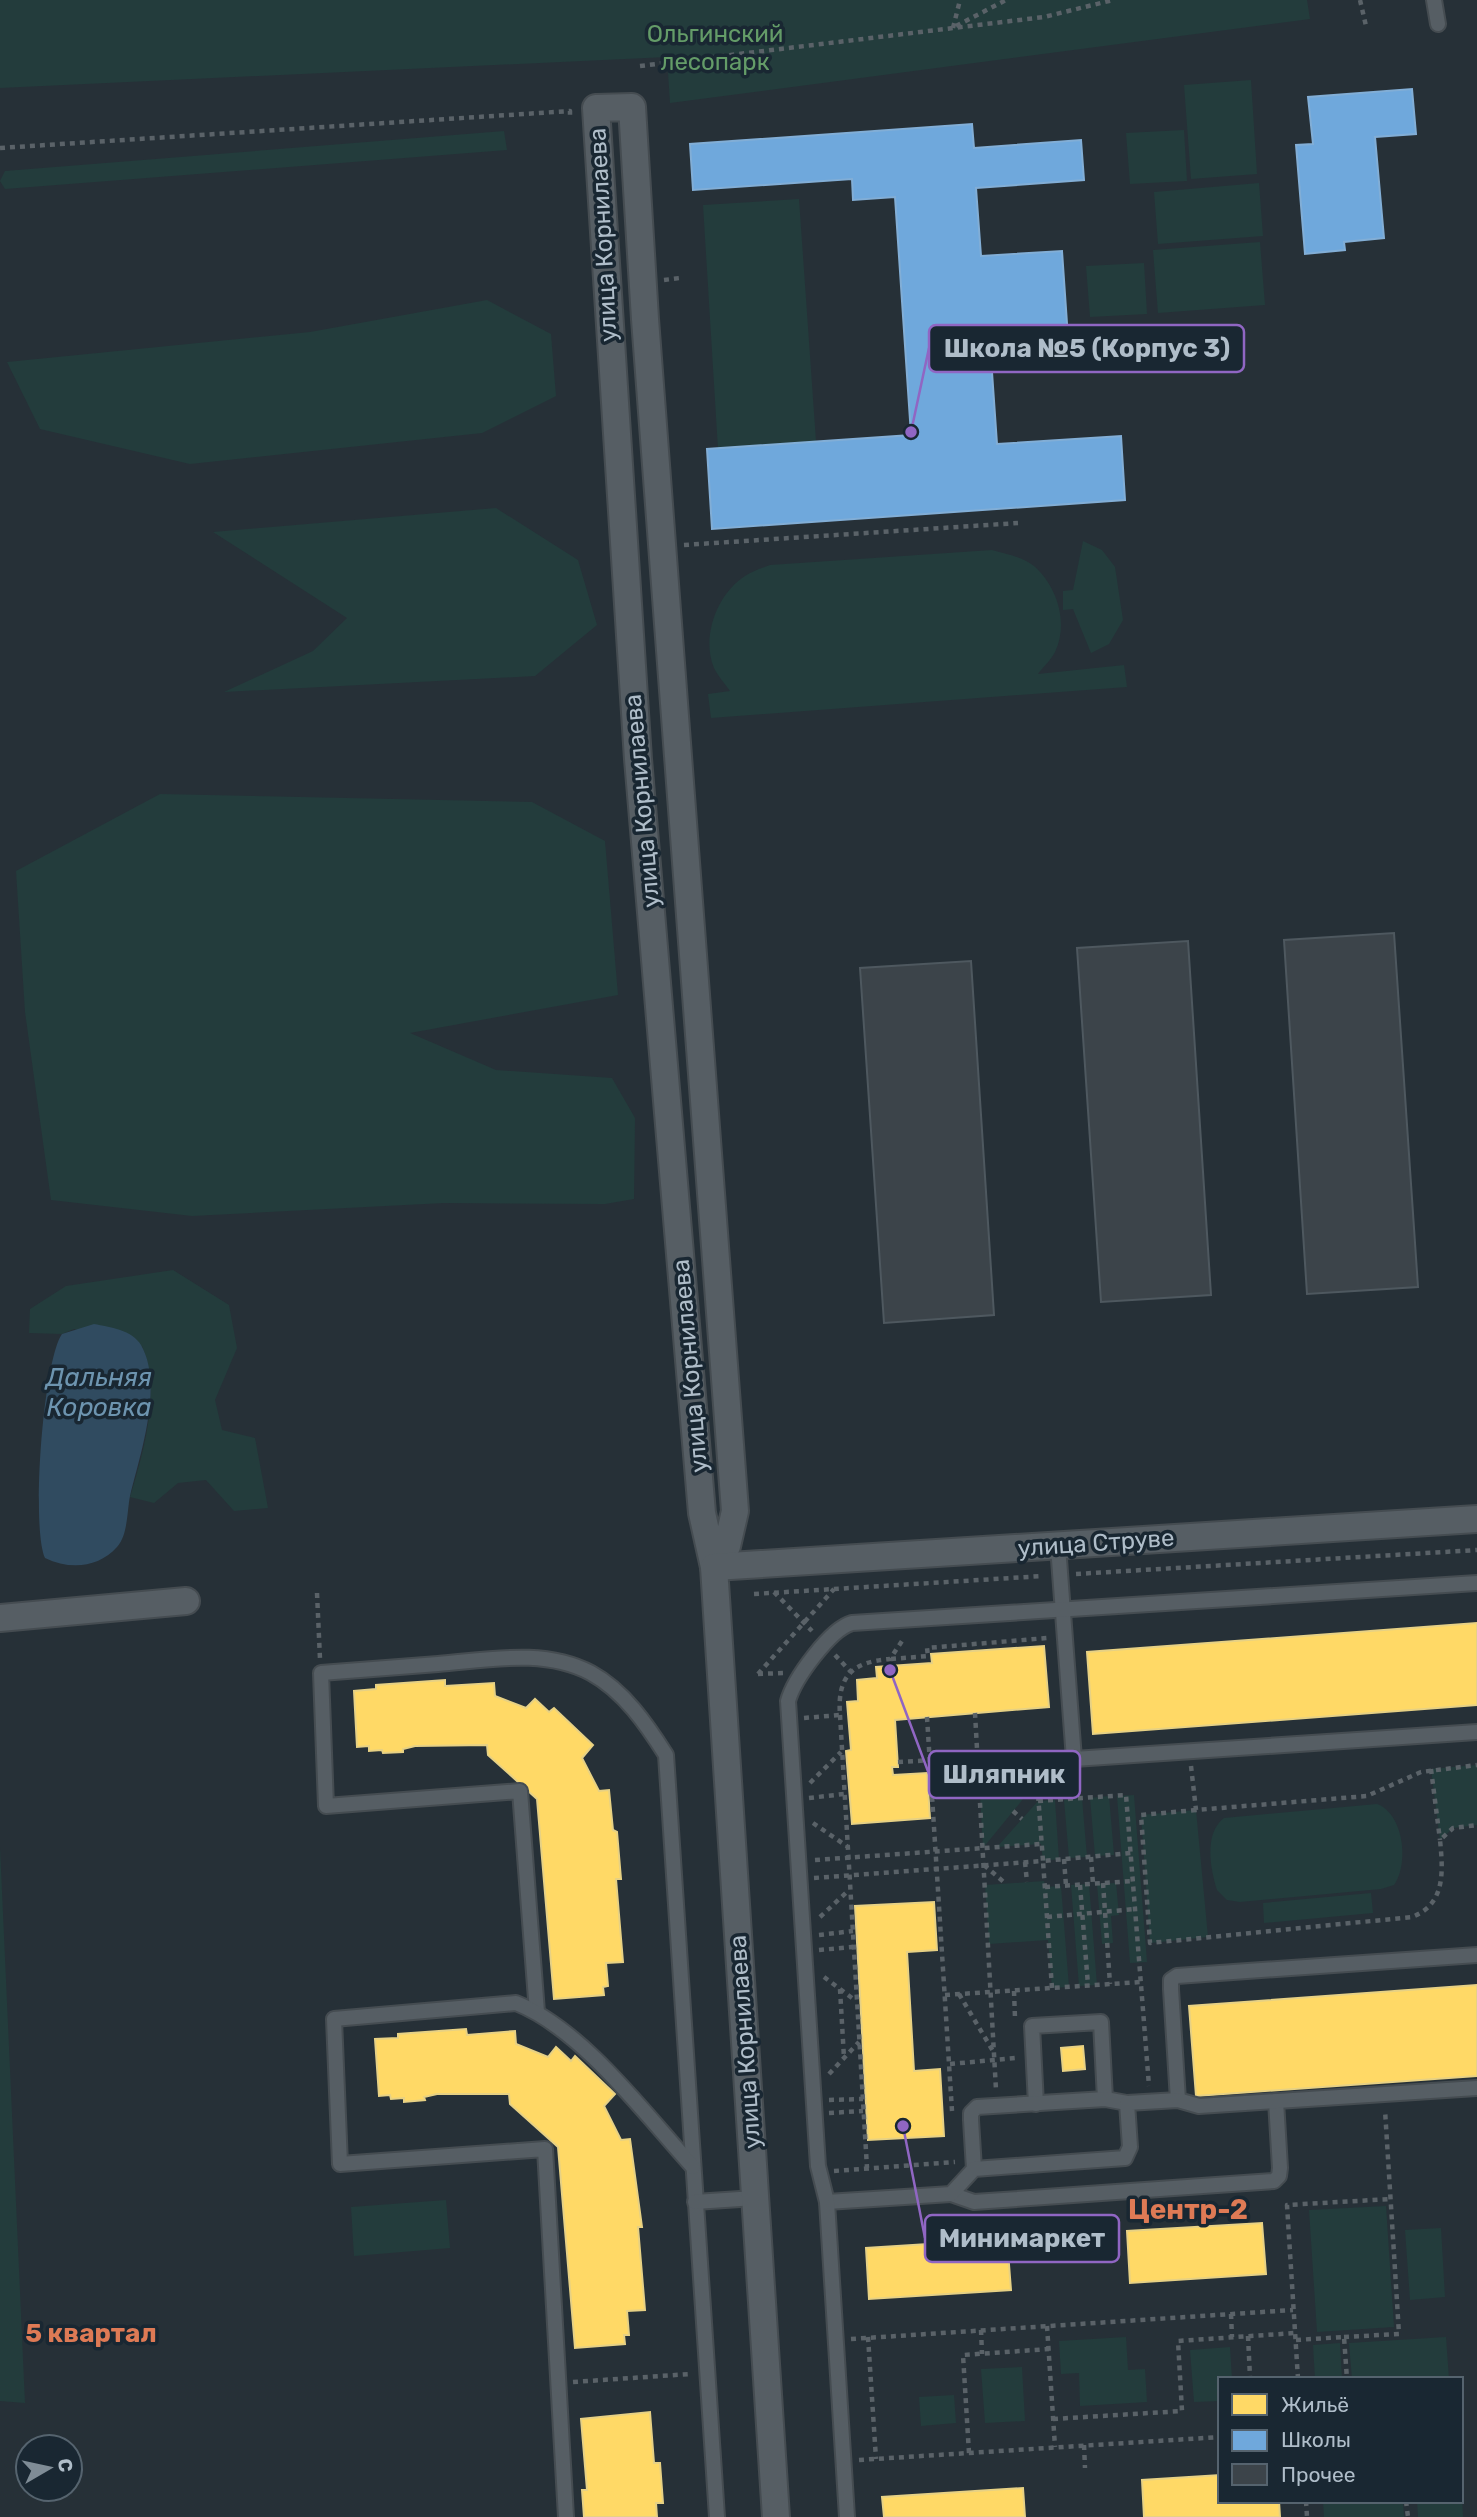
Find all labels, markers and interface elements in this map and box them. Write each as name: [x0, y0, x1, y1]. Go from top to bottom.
park label: Ольгинский лесопарк: [647, 20, 783, 76]
street label: улица Корнилаева: [583, 127, 623, 343]
callout: Школа №5 (Корпус 3): [929, 325, 1244, 372]
text: Школа №5 (Корпус 3): [944, 333, 1230, 364]
street label: улица Корнилаева: [619, 693, 665, 909]
street label: улица Корнилаева: [667, 1258, 713, 1474]
water label: Дальняя Коровка: [44, 1362, 152, 1423]
street label: улица Струве: [1017, 1524, 1175, 1562]
callout: Шляпник: [929, 1751, 1080, 1798]
text: Шляпник: [943, 1759, 1066, 1790]
street label: улица Корнилаева: [724, 1934, 766, 2150]
district label: Центр-2: [1128, 2193, 1248, 2226]
callout: Минимаркет: [925, 2215, 1119, 2262]
text: Минимаркет: [939, 2223, 1105, 2254]
district label: 5 квартал: [25, 2318, 157, 2349]
legend: [1218, 2377, 1463, 2503]
text: Жильё: [1281, 2392, 1349, 2417]
text: Школы: [1281, 2427, 1351, 2452]
north arrow: [14, 2433, 84, 2503]
text: С: [53, 2457, 78, 2474]
text: Прочее: [1281, 2462, 1356, 2487]

